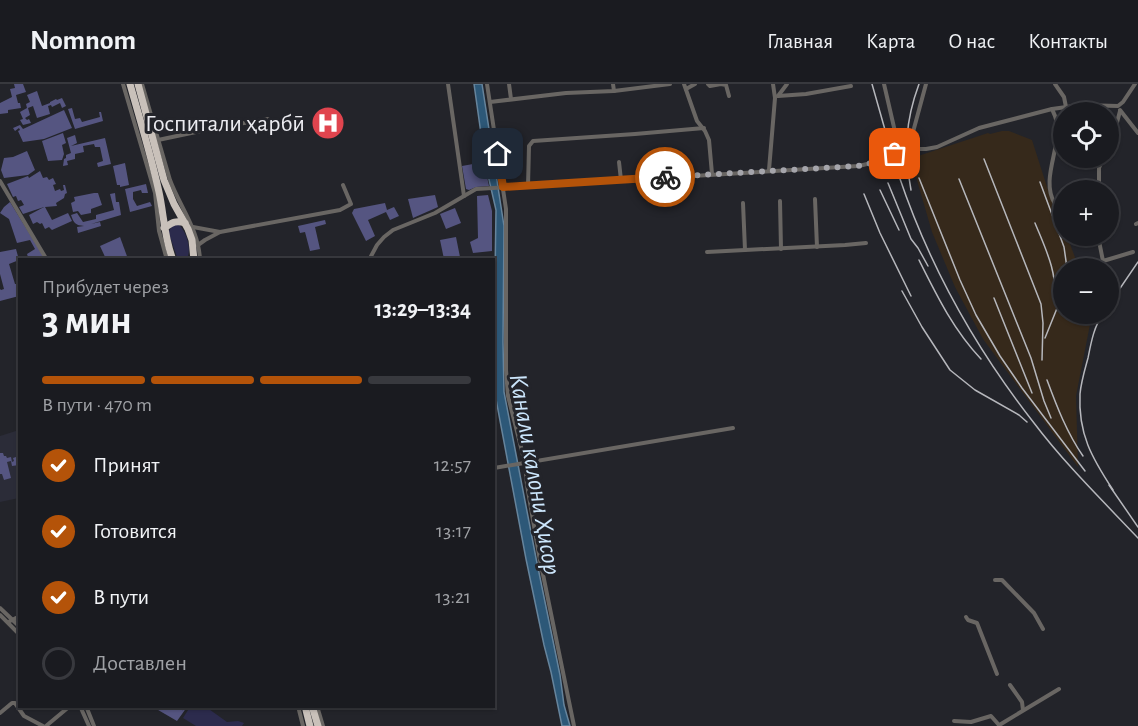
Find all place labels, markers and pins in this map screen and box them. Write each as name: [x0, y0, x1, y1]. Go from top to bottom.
hospital icon: Госпитали ҳарбӣ: [310, 105, 346, 141]
place label: Госпитали ҳарбӣ: [145, 112, 305, 136]
pin: [472, 128, 523, 179]
pin: [869, 128, 920, 179]

